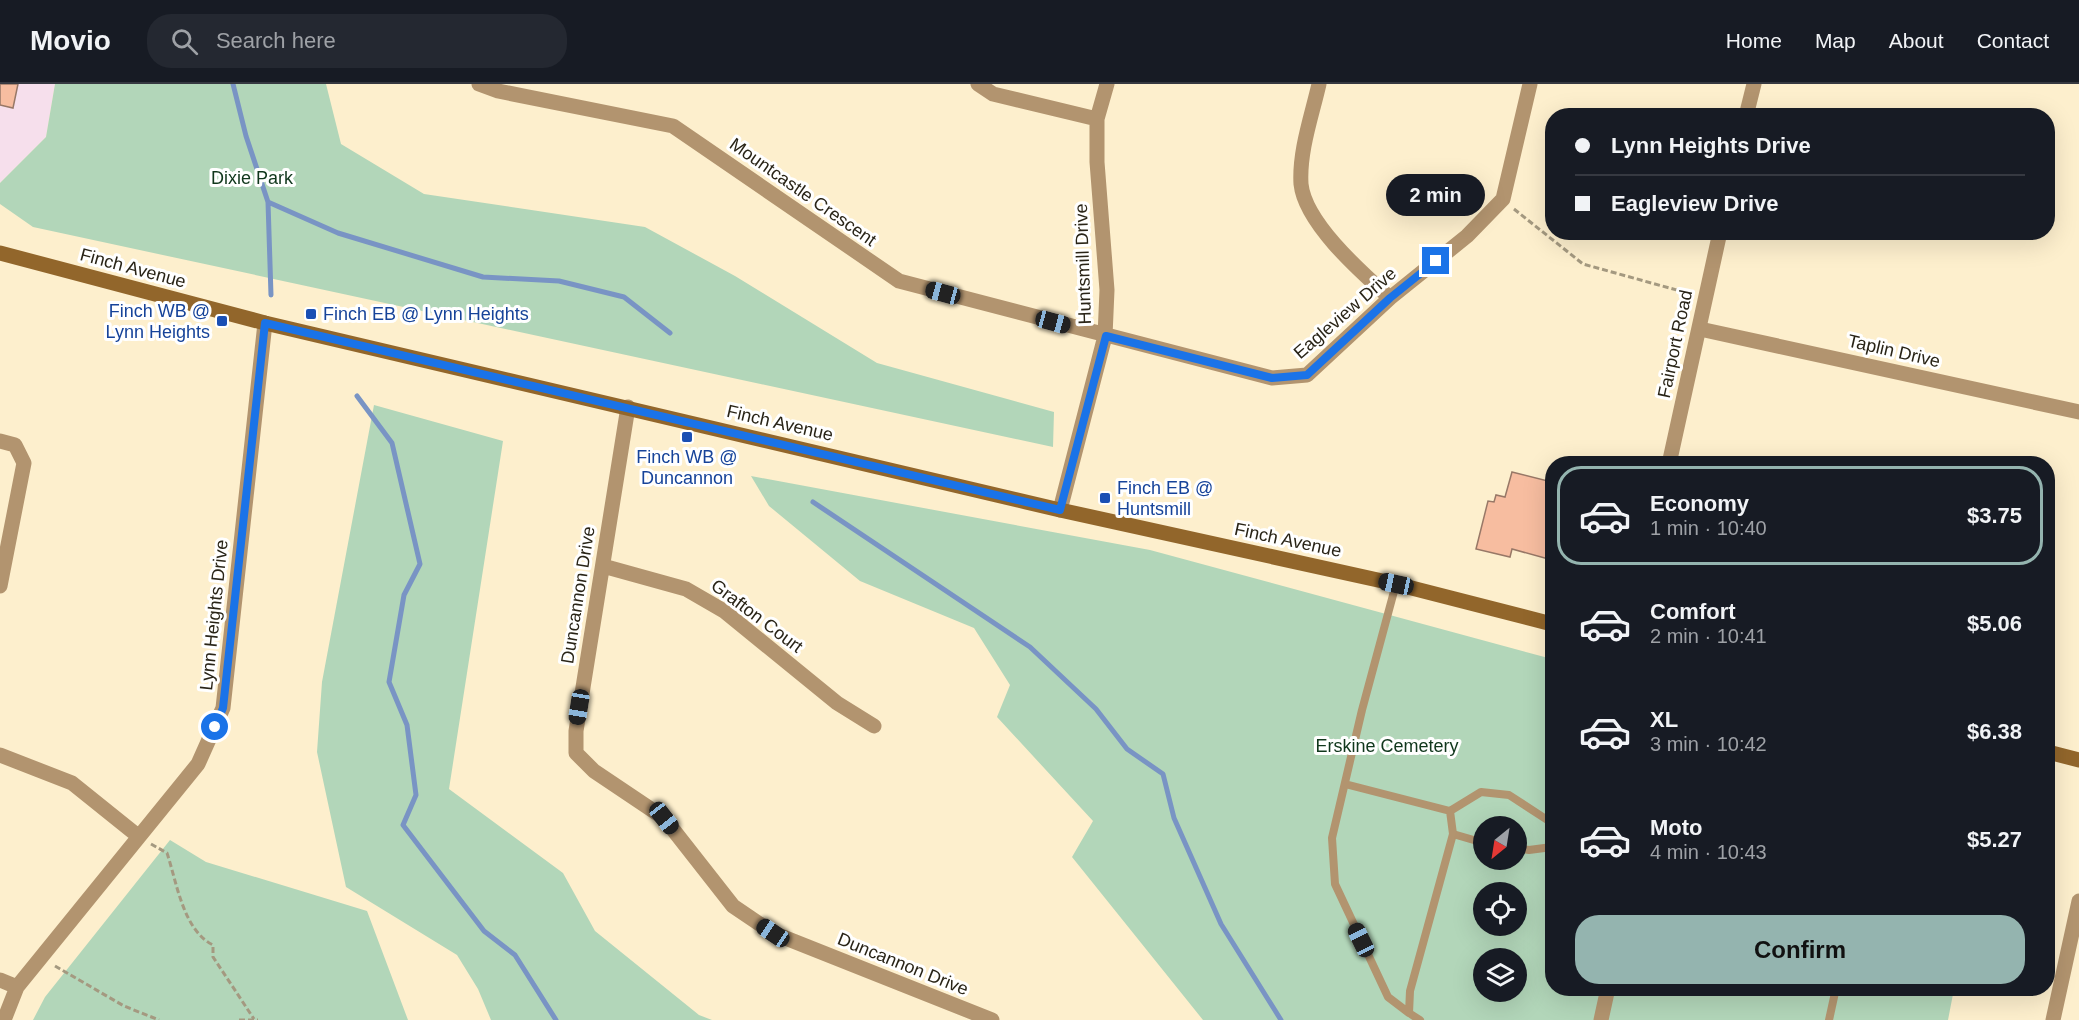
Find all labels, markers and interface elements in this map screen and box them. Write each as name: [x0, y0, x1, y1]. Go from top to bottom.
search box: [147, 14, 567, 68]
text: Movio: [30, 25, 111, 56]
icon: search: [168, 25, 201, 58]
text: Search here: [216, 28, 336, 53]
text: Home: [1726, 29, 1782, 52]
text: Map: [1815, 29, 1856, 52]
text: About: [1889, 29, 1944, 52]
text: Contact: [1977, 29, 2049, 52]
text: Lynn Heights Drive: [1611, 133, 1811, 158]
street label: Mountcastle Crescent: [726, 134, 880, 250]
park label: Dixie Park: [211, 168, 294, 188]
callout: 2 min: [1386, 174, 1486, 216]
text: 2 min: [1409, 184, 1462, 206]
text: Eagleview Drive: [1611, 191, 1779, 216]
street label: Huntsmill Drive: [1071, 203, 1095, 325]
street label: Finch Avenue: [78, 244, 188, 292]
route end: [1422, 247, 1449, 274]
street label: Eagleview Drive: [1290, 263, 1400, 363]
car: [923, 280, 963, 306]
street label: Fairport Road: [1654, 288, 1696, 400]
place label: Finch WB @ Lynn Heights: [106, 301, 210, 342]
place label: Finch EB @ Lynn Heights: [323, 304, 529, 324]
marker: Finch EB @ Lynn Heights: [304, 307, 318, 321]
car: [1033, 309, 1073, 335]
marker: Finch WB @ Lynn Heights: [215, 314, 229, 328]
street label: Taplin Drive: [1846, 331, 1942, 371]
street label: Finch Avenue: [725, 401, 835, 445]
marker: Finch WB @ Duncannon: [680, 430, 694, 444]
place label: Finch WB @ Duncannon: [636, 447, 738, 488]
place label: Finch EB @ Huntsmill: [1117, 478, 1213, 519]
icon: car: [1578, 489, 1632, 543]
marker: Finch EB @ Huntsmill: [1098, 491, 1112, 505]
text: Economy: [1650, 491, 1749, 516]
text: $3.75: [1967, 503, 2022, 528]
text: 1 min · 10:40: [1650, 517, 1767, 539]
street label: Finch Avenue: [1233, 519, 1343, 561]
street label: Duncannon Drive: [557, 525, 599, 665]
street label: Lynn Heights Drive: [196, 539, 232, 691]
car: [1377, 571, 1415, 597]
street label: Grafton Court: [707, 575, 807, 657]
icon: car: [1578, 597, 1632, 651]
text: Comfort: [1650, 599, 1736, 624]
text: $5.06: [1967, 611, 2022, 636]
text: 2 min · 10:41: [1650, 625, 1767, 647]
car: [567, 688, 591, 726]
icon: car: [1578, 705, 1632, 759]
text: XL: [1650, 707, 1678, 732]
route start: [201, 713, 228, 740]
text: $6.38: [1967, 719, 2022, 744]
text: 3 min · 10:42: [1650, 733, 1767, 755]
park label: Erskine Cemetery: [1315, 736, 1459, 756]
car: [646, 798, 682, 838]
icon: car: [1578, 813, 1632, 867]
text: Moto: [1650, 815, 1703, 840]
north arrow: [1473, 816, 1527, 870]
map controls: [1473, 816, 1527, 1002]
text: $5.27: [1967, 827, 2022, 852]
text: 4 min · 10:43: [1650, 841, 1767, 863]
button: locate: [1473, 882, 1527, 936]
car: [753, 915, 793, 951]
button: Confirm: [1575, 915, 2025, 984]
car: [1345, 920, 1377, 960]
street label: Duncannon Drive: [835, 929, 971, 999]
button: layers: [1473, 948, 1527, 1002]

